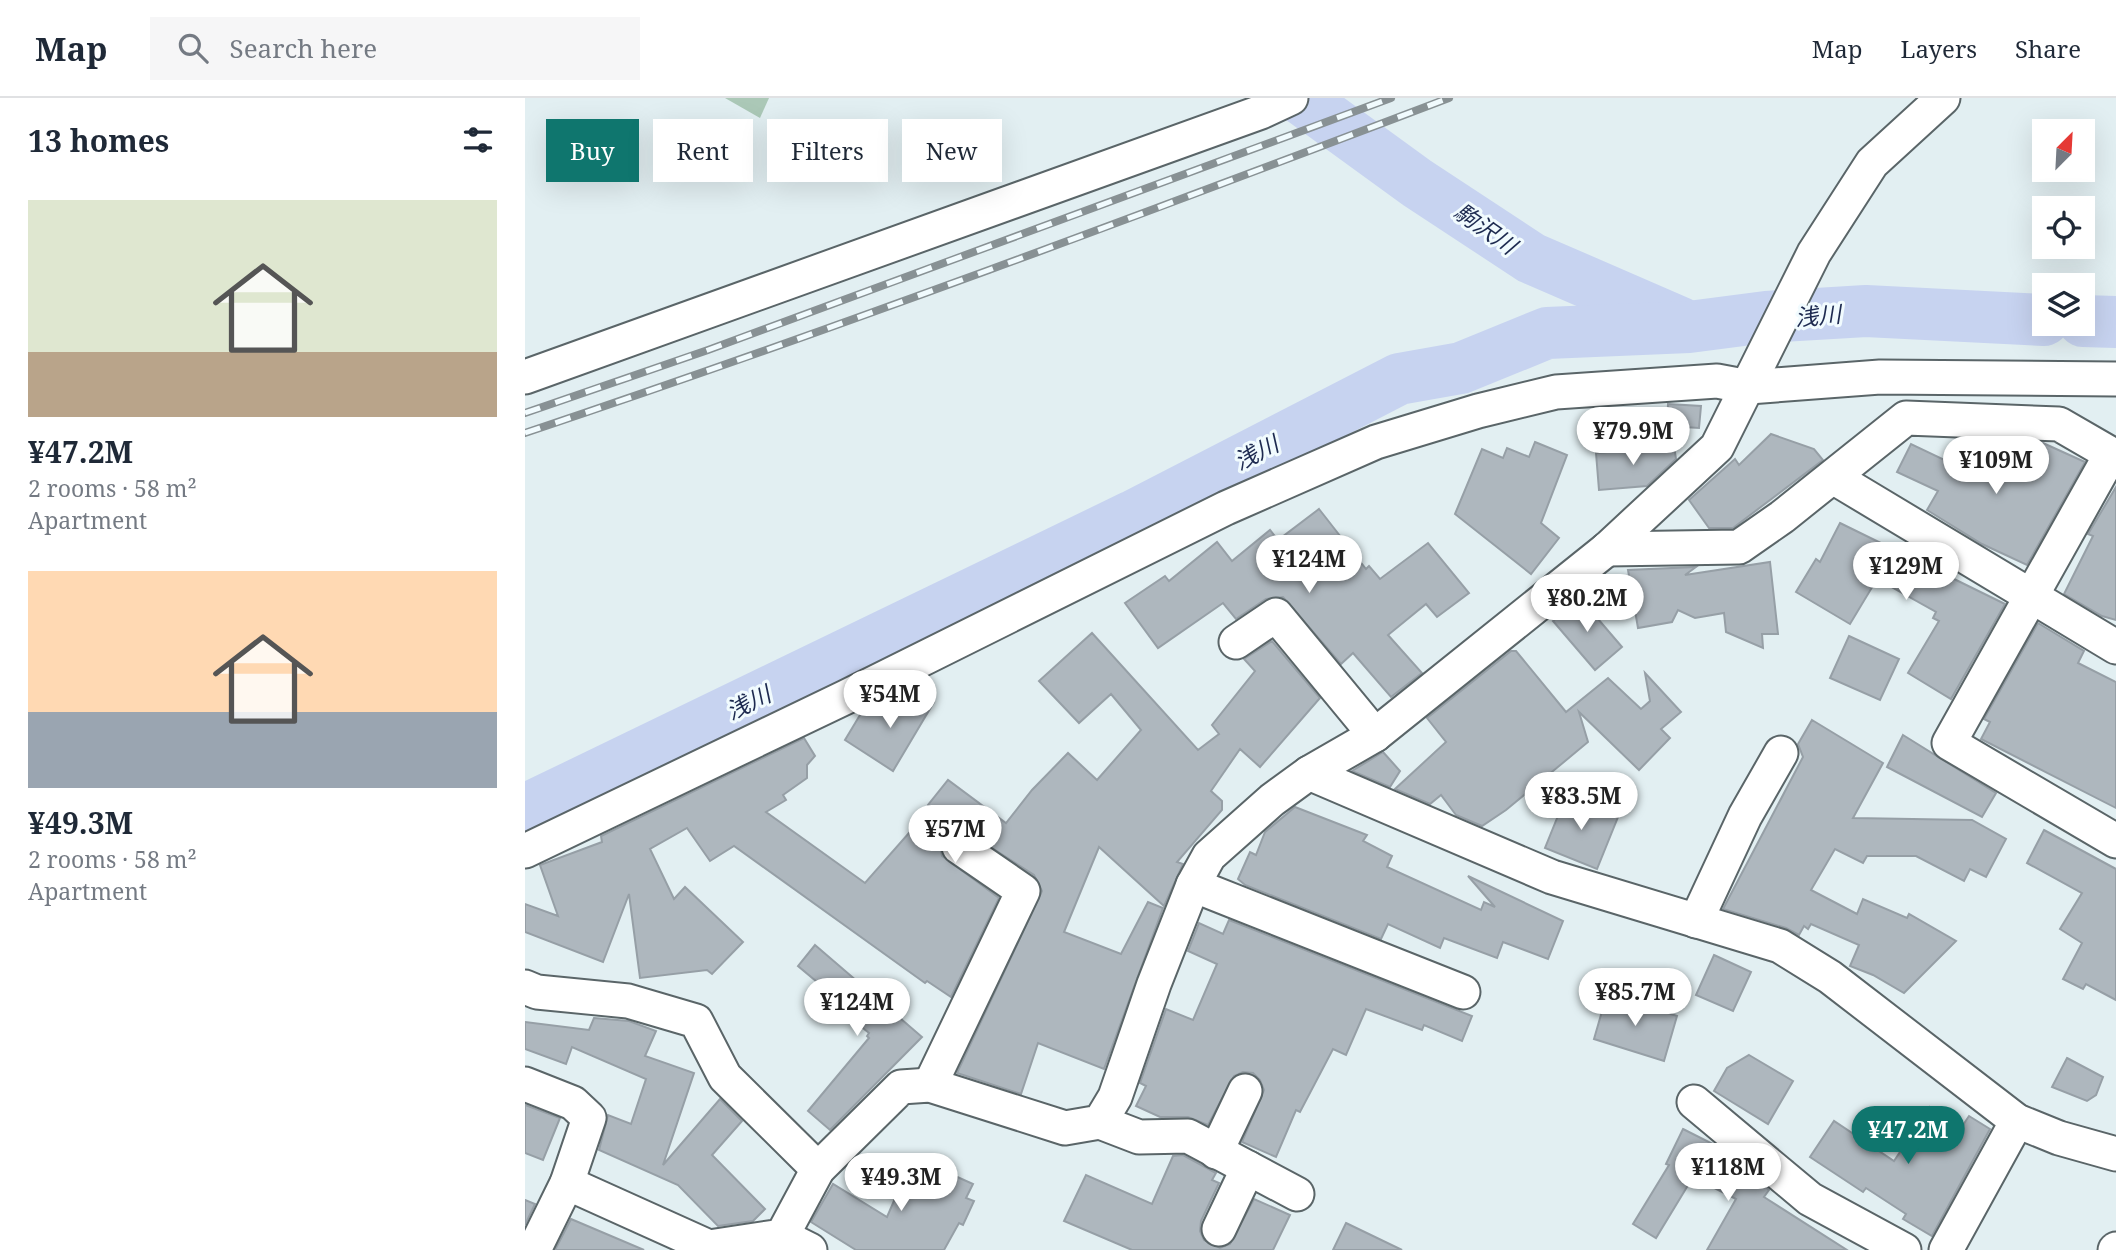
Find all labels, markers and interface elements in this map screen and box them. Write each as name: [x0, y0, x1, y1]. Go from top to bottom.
search box: [150, 17, 640, 80]
text: Map: [35, 26, 108, 71]
icon: search: [174, 29, 212, 67]
text: Search here: [230, 30, 377, 66]
text: Map: [1812, 32, 1863, 65]
text: Layers: [1901, 32, 1977, 65]
text: Share: [2015, 32, 2081, 65]
chip: Buy: [546, 119, 639, 182]
chip: Rent: [653, 119, 753, 182]
chip: Filters: [767, 119, 888, 182]
chip: New: [902, 119, 1002, 182]
north arrow: [2032, 119, 2095, 182]
map controls: [2032, 119, 2095, 336]
text: 13 homes: [28, 120, 169, 161]
icon: filters: [459, 121, 497, 159]
water label: 駒沢川: [1449, 195, 1526, 263]
button: locate: [2032, 196, 2095, 259]
icon: home: [200, 245, 326, 371]
button: layers: [2032, 273, 2095, 336]
water label: 浅川: [1794, 297, 1845, 333]
pin: ¥79.9M: [1576, 408, 1690, 467]
text: ¥79.9M: [1593, 414, 1673, 446]
water label: 浅川: [1228, 426, 1286, 477]
text: ¥47.2M: [28, 431, 133, 472]
pin: ¥109M: [1947, 436, 2045, 496]
text: ¥109M: [1959, 443, 2033, 475]
text: 2 rooms · 58 m²: [28, 472, 197, 504]
text: Apartment: [28, 504, 147, 536]
pin: ¥124M: [1260, 536, 1358, 595]
text: ¥124M: [1272, 542, 1346, 574]
pin: ¥129M: [1857, 542, 1955, 602]
text: ¥129M: [1869, 549, 1943, 581]
pin: ¥80.2M: [1530, 574, 1644, 634]
text: ¥80.2M: [1547, 581, 1627, 613]
icon: home: [200, 616, 326, 742]
pin: ¥54M: [849, 670, 931, 730]
water label: 浅川: [720, 676, 778, 726]
text: ¥54M: [860, 677, 920, 709]
pin: ¥83.5M: [1524, 772, 1638, 832]
text: ¥83.5M: [1541, 779, 1621, 811]
text: ¥49.3M: [28, 802, 133, 843]
pin: ¥57M: [914, 806, 996, 865]
text: ¥57M: [925, 812, 985, 844]
text: 2 rooms · 58 m²: [28, 843, 197, 875]
text: Apartment: [28, 875, 147, 907]
pin: ¥85.7M: [1578, 968, 1692, 1028]
text: ¥85.7M: [1595, 975, 1675, 1007]
pin: ¥124M: [808, 978, 906, 1038]
text: ¥124M: [820, 985, 894, 1017]
pin: ¥47.2M: [1851, 1107, 1965, 1166]
text: ¥47.2M: [1868, 1113, 1948, 1145]
pin: ¥118M: [1679, 1144, 1777, 1203]
text: ¥118M: [1691, 1150, 1765, 1182]
pin: ¥49.3M: [844, 1154, 958, 1213]
text: ¥49.3M: [861, 1160, 941, 1192]

